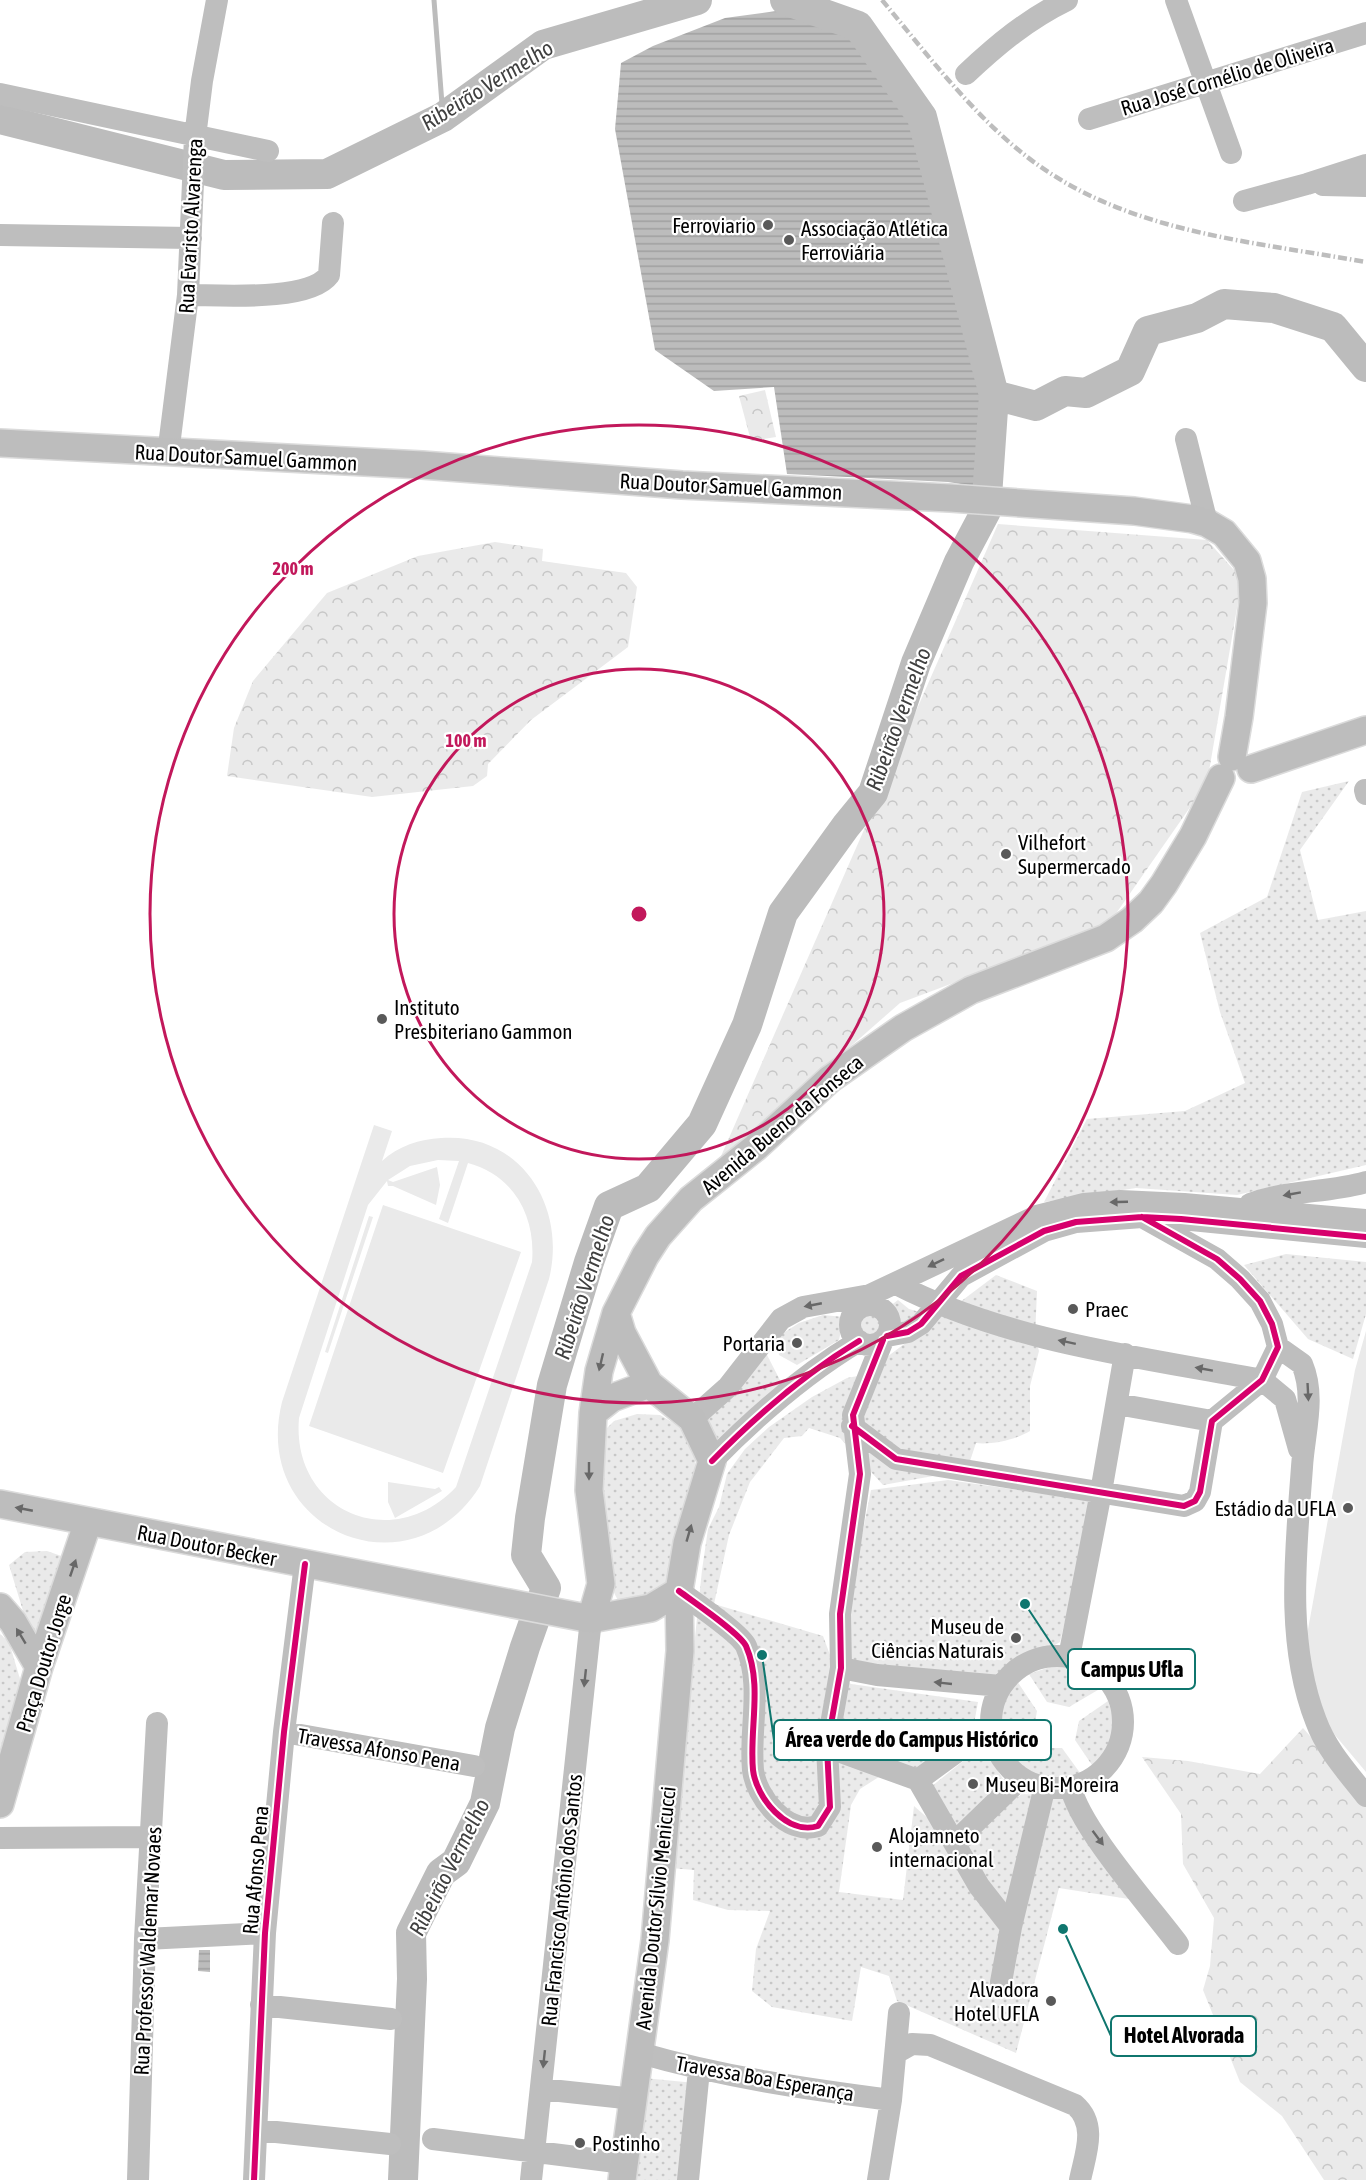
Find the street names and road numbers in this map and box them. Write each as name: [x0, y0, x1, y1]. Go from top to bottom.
street label: Rua José Cornélio de Oliveira: [1118, 32, 1336, 120]
street label: Rua Evaristo Alvarenga: [173, 138, 207, 314]
street label: Rua Doutor Samuel Gammon: [134, 439, 358, 475]
street label: Rua Doutor Samuel Gammon: [619, 468, 843, 504]
street label: Avenida Bueno da Fonseca: [696, 1049, 868, 1199]
street label: Rua Doutor Becker: [135, 1520, 280, 1570]
street label: Praça Doutor Jorge: [11, 1591, 75, 1735]
street label: Travessa Afonso Pena: [296, 1723, 462, 1775]
street label: Rua Francisco Antônio dos Santos: [536, 1773, 586, 2027]
street label: Avenida Doutor Sílvio Menicucci: [630, 1785, 680, 2031]
street label: Rua Afonso Pena: [237, 1805, 273, 1935]
street label: Rua Professor Waldemar Novaes: [128, 1826, 166, 2076]
street label: Travessa Boa Esperança: [674, 2051, 856, 2105]

